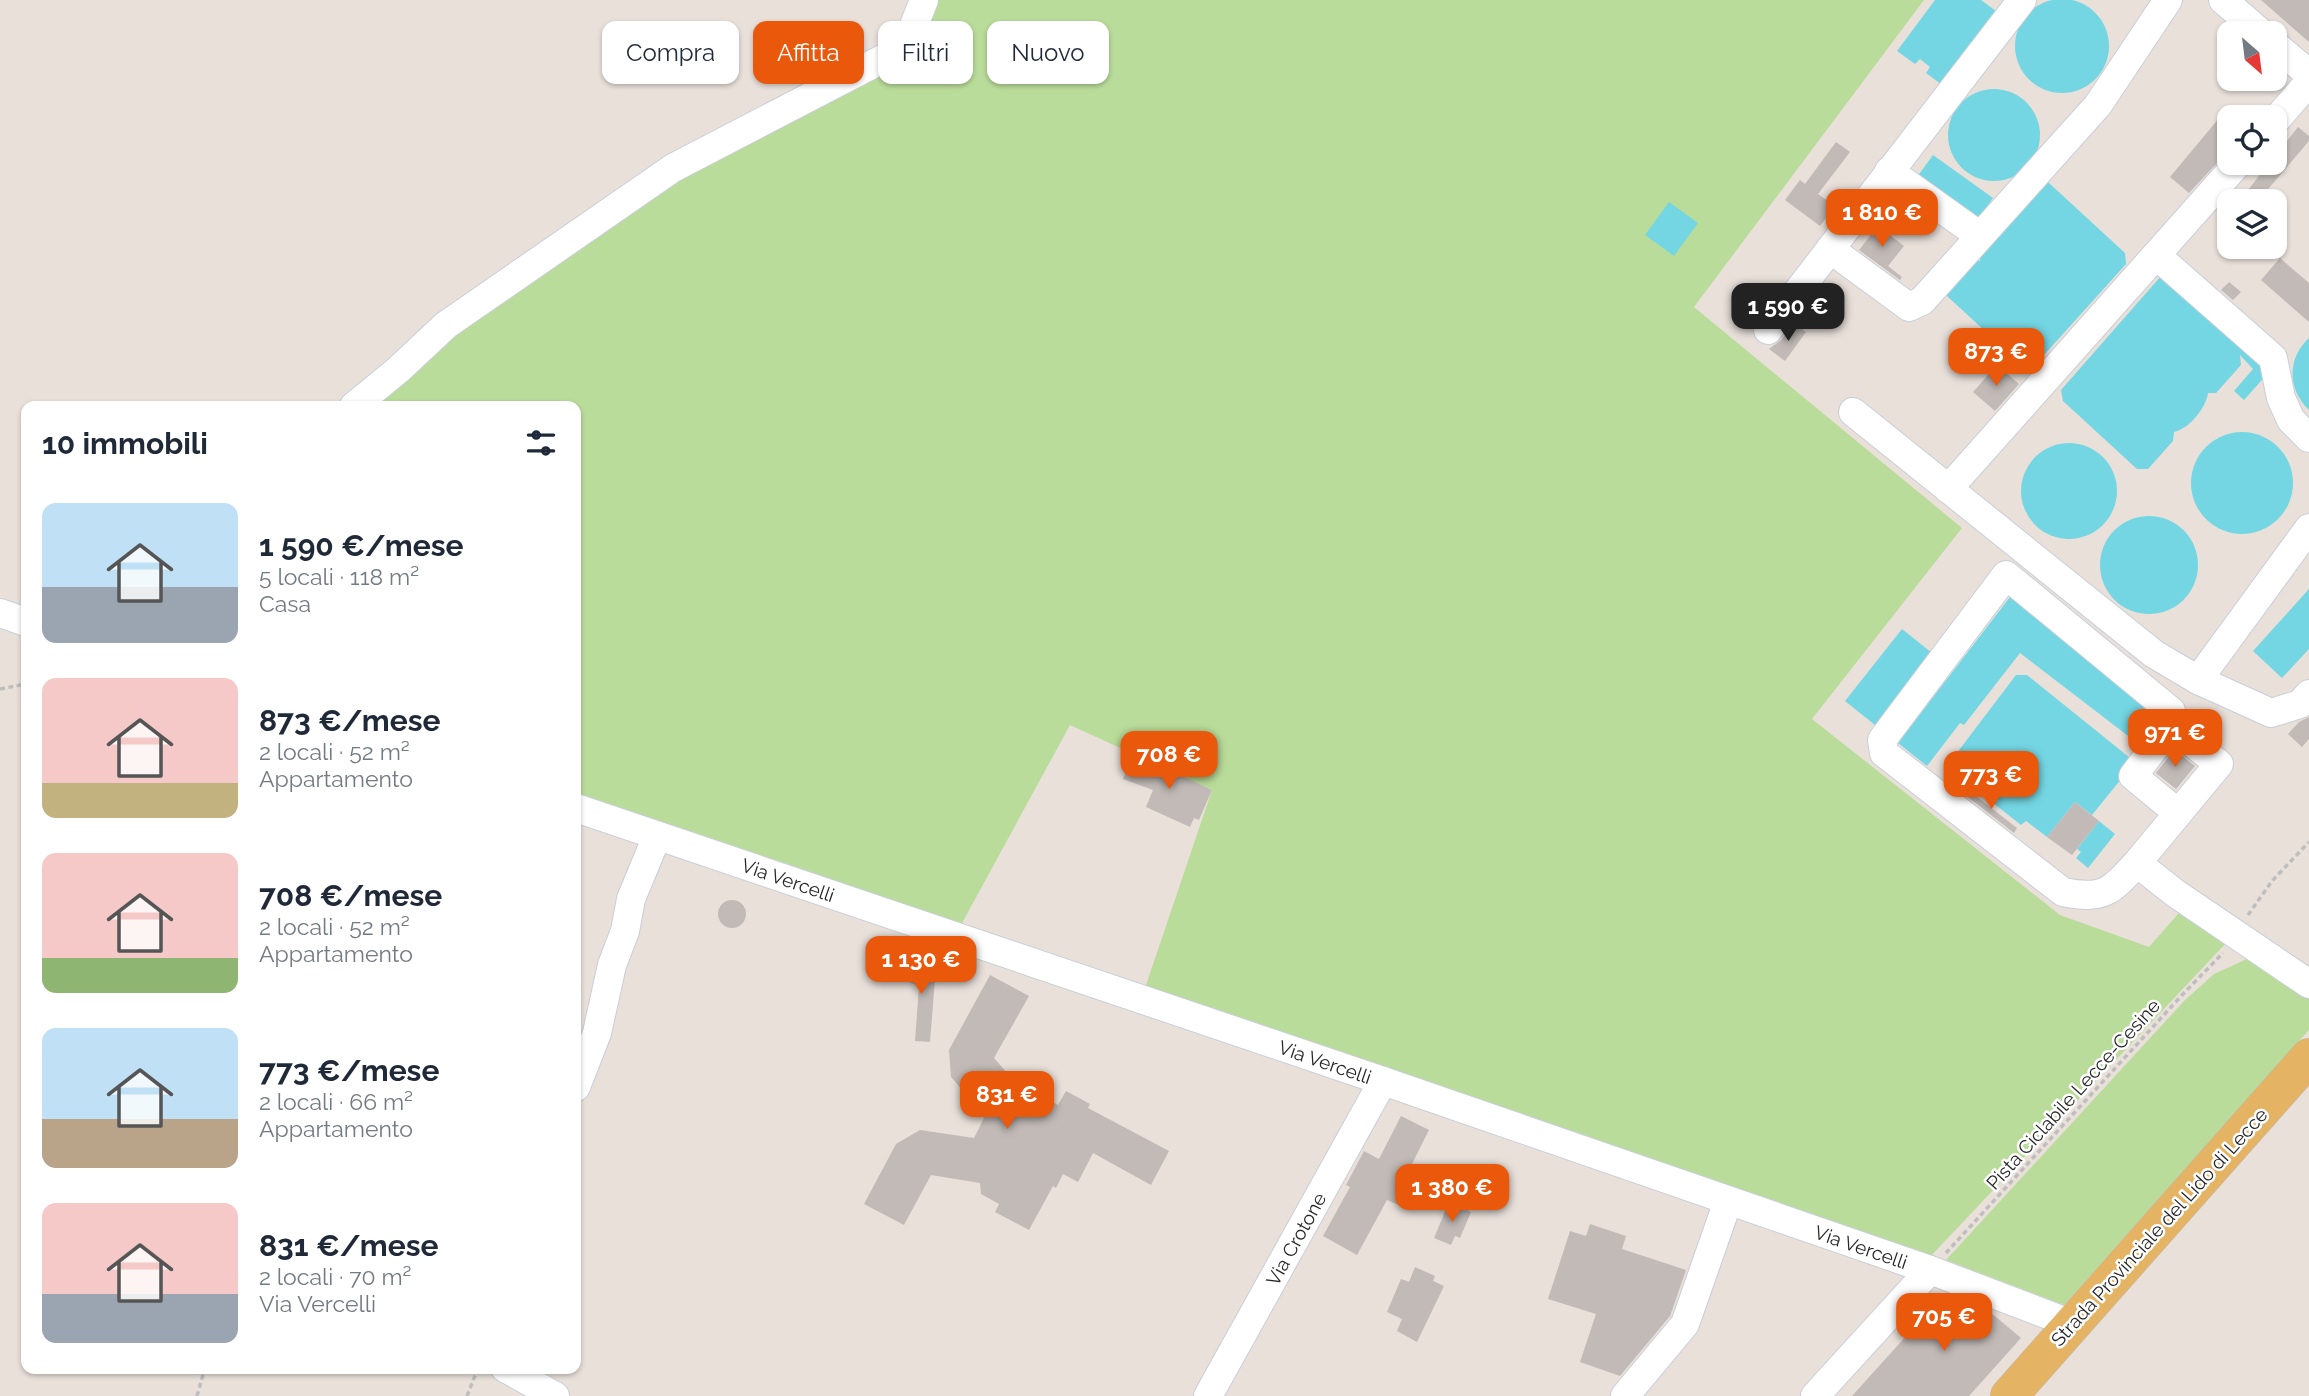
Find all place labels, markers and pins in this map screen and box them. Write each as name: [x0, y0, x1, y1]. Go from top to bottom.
pin: 1 810 €: [1817, 190, 1947, 249]
pin: 1 590 €: [1723, 284, 1853, 343]
pin: 873 €: [1947, 328, 2045, 388]
pin: 971 €: [2126, 710, 2224, 769]
pin: 708 €: [1120, 732, 1218, 791]
pin: 773 €: [1942, 752, 2040, 811]
pin: 1 130 €: [856, 936, 986, 996]
pin: 831 €: [958, 1072, 1056, 1131]
pin: 1 380 €: [1387, 1164, 1517, 1224]
pin: 705 €: [1895, 1294, 1993, 1353]

